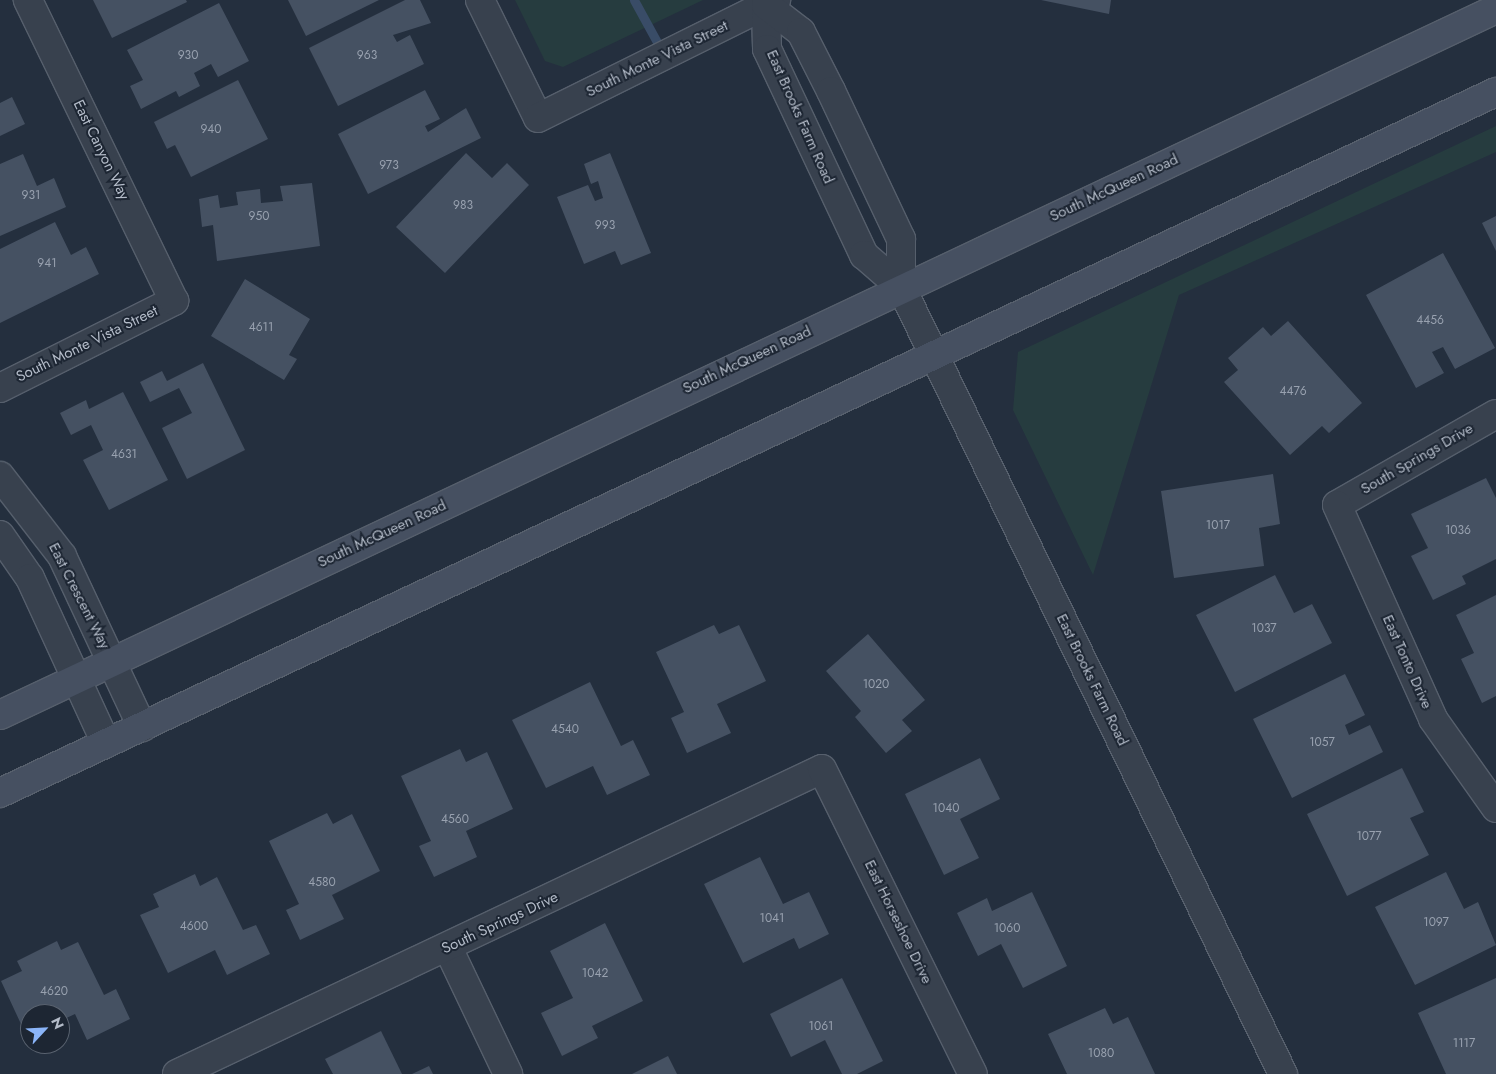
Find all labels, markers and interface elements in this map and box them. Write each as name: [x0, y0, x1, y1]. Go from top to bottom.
street label: South Monte Vista Street: [583, 17, 731, 101]
street label: East Brooks Farm Road: [762, 47, 838, 187]
house number: 930: [178, 49, 198, 63]
house number: 963: [357, 49, 377, 63]
street label: East Canyon Way: [69, 97, 133, 203]
house number: 940: [200, 123, 222, 137]
street label: South McQueen Road: [1047, 150, 1181, 226]
house number: 973: [379, 159, 399, 173]
house number: 931: [22, 189, 40, 203]
house number: 983: [453, 199, 473, 213]
house number: 950: [249, 210, 269, 224]
house number: 993: [595, 219, 615, 233]
house number: 941: [37, 257, 57, 271]
street label: South Monte Vista Street: [13, 302, 161, 386]
house number: 4456: [1416, 314, 1444, 328]
house number: 4611: [249, 321, 273, 335]
street label: South McQueen Road: [680, 322, 814, 398]
house number: 4476: [1279, 385, 1307, 399]
street label: South Springs Drive: [1358, 420, 1476, 498]
house number: 4631: [111, 448, 137, 462]
street label: South McQueen Road: [315, 496, 449, 572]
house number: 1017: [1206, 519, 1230, 533]
house number: 1036: [1445, 524, 1471, 538]
street label: East Crescent Way: [45, 540, 113, 652]
street label: East Brooks Farm Road: [1052, 611, 1132, 749]
street label: East Tonto Drive: [1378, 612, 1436, 712]
house number: 1037: [1251, 622, 1277, 636]
house number: 1020: [863, 678, 889, 692]
house number: 4540: [551, 723, 579, 737]
house number: 1057: [1309, 736, 1335, 750]
house number: 1040: [933, 802, 959, 816]
house number: 4560: [441, 813, 469, 827]
house number: 1077: [1356, 830, 1382, 844]
street label: East Horseshoe Drive: [860, 857, 936, 987]
house number: 4580: [308, 876, 336, 890]
street label: South Springs Drive: [439, 888, 561, 958]
house number: 1041: [760, 912, 784, 926]
house number: 1097: [1423, 916, 1449, 930]
house number: 4600: [180, 920, 208, 934]
house number: 1060: [994, 922, 1020, 936]
house number: 1042: [582, 967, 608, 981]
house number: 4620: [40, 985, 68, 999]
north arrow: [20, 1004, 70, 1054]
text: N: [46, 1014, 69, 1032]
house number: 1061: [809, 1020, 833, 1034]
house number: 1117: [1453, 1037, 1475, 1051]
house number: 1080: [1088, 1047, 1114, 1061]

